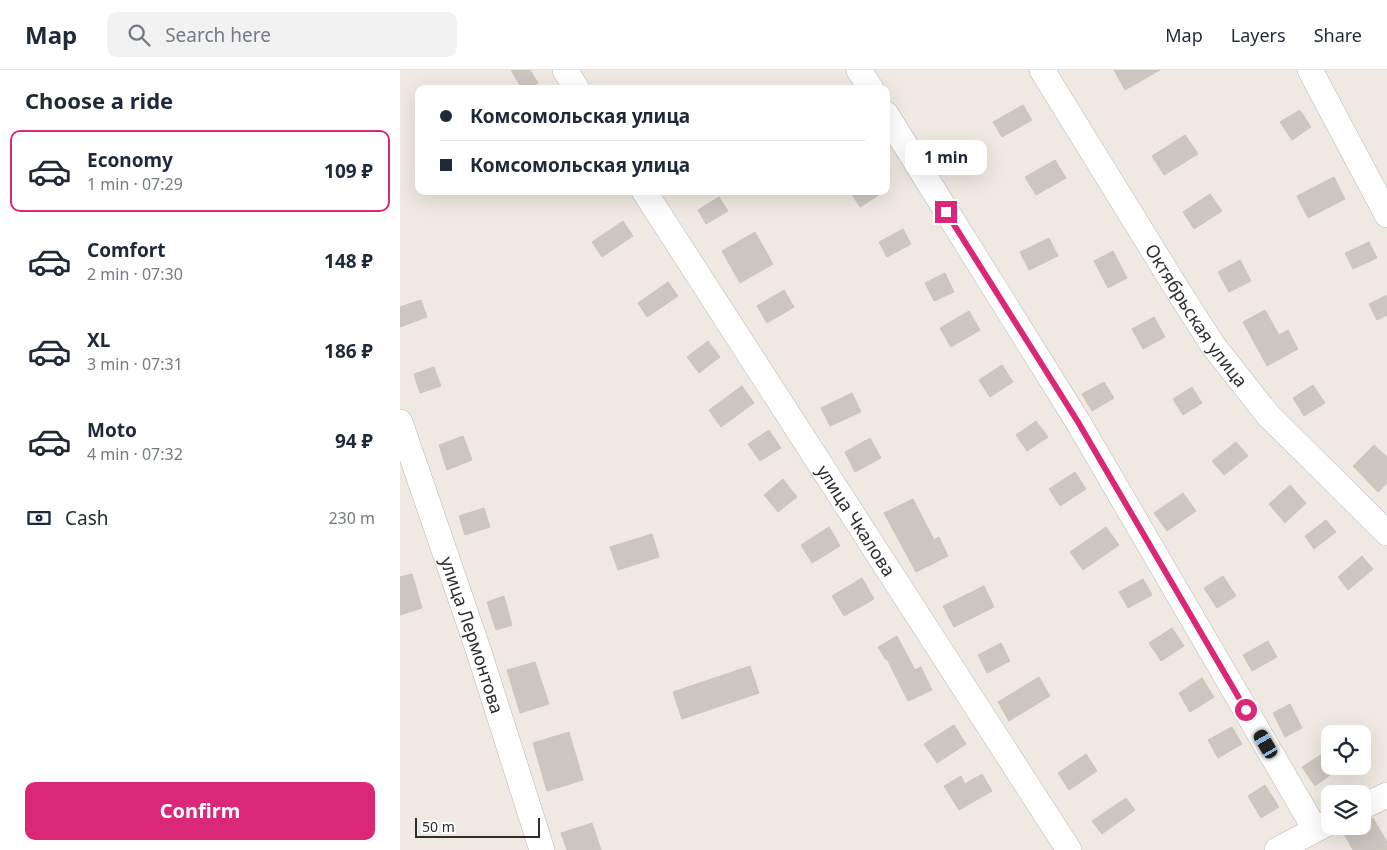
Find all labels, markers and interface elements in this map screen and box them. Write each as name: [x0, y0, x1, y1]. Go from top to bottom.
search box: [107, 12, 457, 57]
text: Map: [25, 18, 77, 51]
icon: search: [125, 21, 153, 49]
text: Search here: [165, 22, 271, 48]
text: Map: [1165, 23, 1203, 47]
text: Layers: [1231, 23, 1286, 47]
text: Share: [1314, 23, 1362, 47]
text: Choose a ride: [25, 85, 173, 115]
text: Комсомольская улица: [470, 103, 690, 129]
callout: 1 min: [905, 140, 987, 174]
text: 1 min: [924, 146, 968, 168]
text: Economy: [87, 147, 173, 173]
icon: car: [27, 149, 72, 194]
text: Комсомольская улица: [470, 152, 690, 178]
text: 109 ₽: [324, 158, 373, 184]
text: 1 min · 07:29: [87, 173, 183, 195]
route end: [935, 201, 957, 223]
text: Comfort: [87, 237, 166, 263]
icon: car: [27, 239, 72, 284]
street label: Октябрьская улица: [1140, 239, 1253, 392]
text: 148 ₽: [324, 248, 373, 274]
text: 2 min · 07:30: [87, 263, 183, 285]
text: XL: [87, 327, 110, 353]
icon: car: [27, 329, 72, 374]
text: 186 ₽: [324, 338, 373, 364]
text: 3 min · 07:31: [87, 353, 183, 375]
text: Moto: [87, 417, 137, 443]
icon: car: [27, 419, 72, 464]
text: 94 ₽: [335, 428, 373, 454]
text: 4 min · 07:32: [87, 443, 183, 465]
street label: улица Чкалова: [812, 460, 901, 581]
icon: cash: [25, 504, 53, 532]
text: Cash: [65, 505, 109, 531]
text: 230 m: [328, 507, 375, 529]
street label: улица Лермонтова: [435, 553, 510, 716]
route start: [1235, 699, 1257, 721]
map controls: [1321, 725, 1371, 835]
button: locate: [1321, 725, 1371, 775]
car: [1252, 727, 1279, 761]
button: Confirm: [25, 782, 375, 840]
button: layers: [1321, 785, 1371, 835]
scale bar: [415, 815, 540, 838]
text: 50 m: [422, 817, 455, 836]

